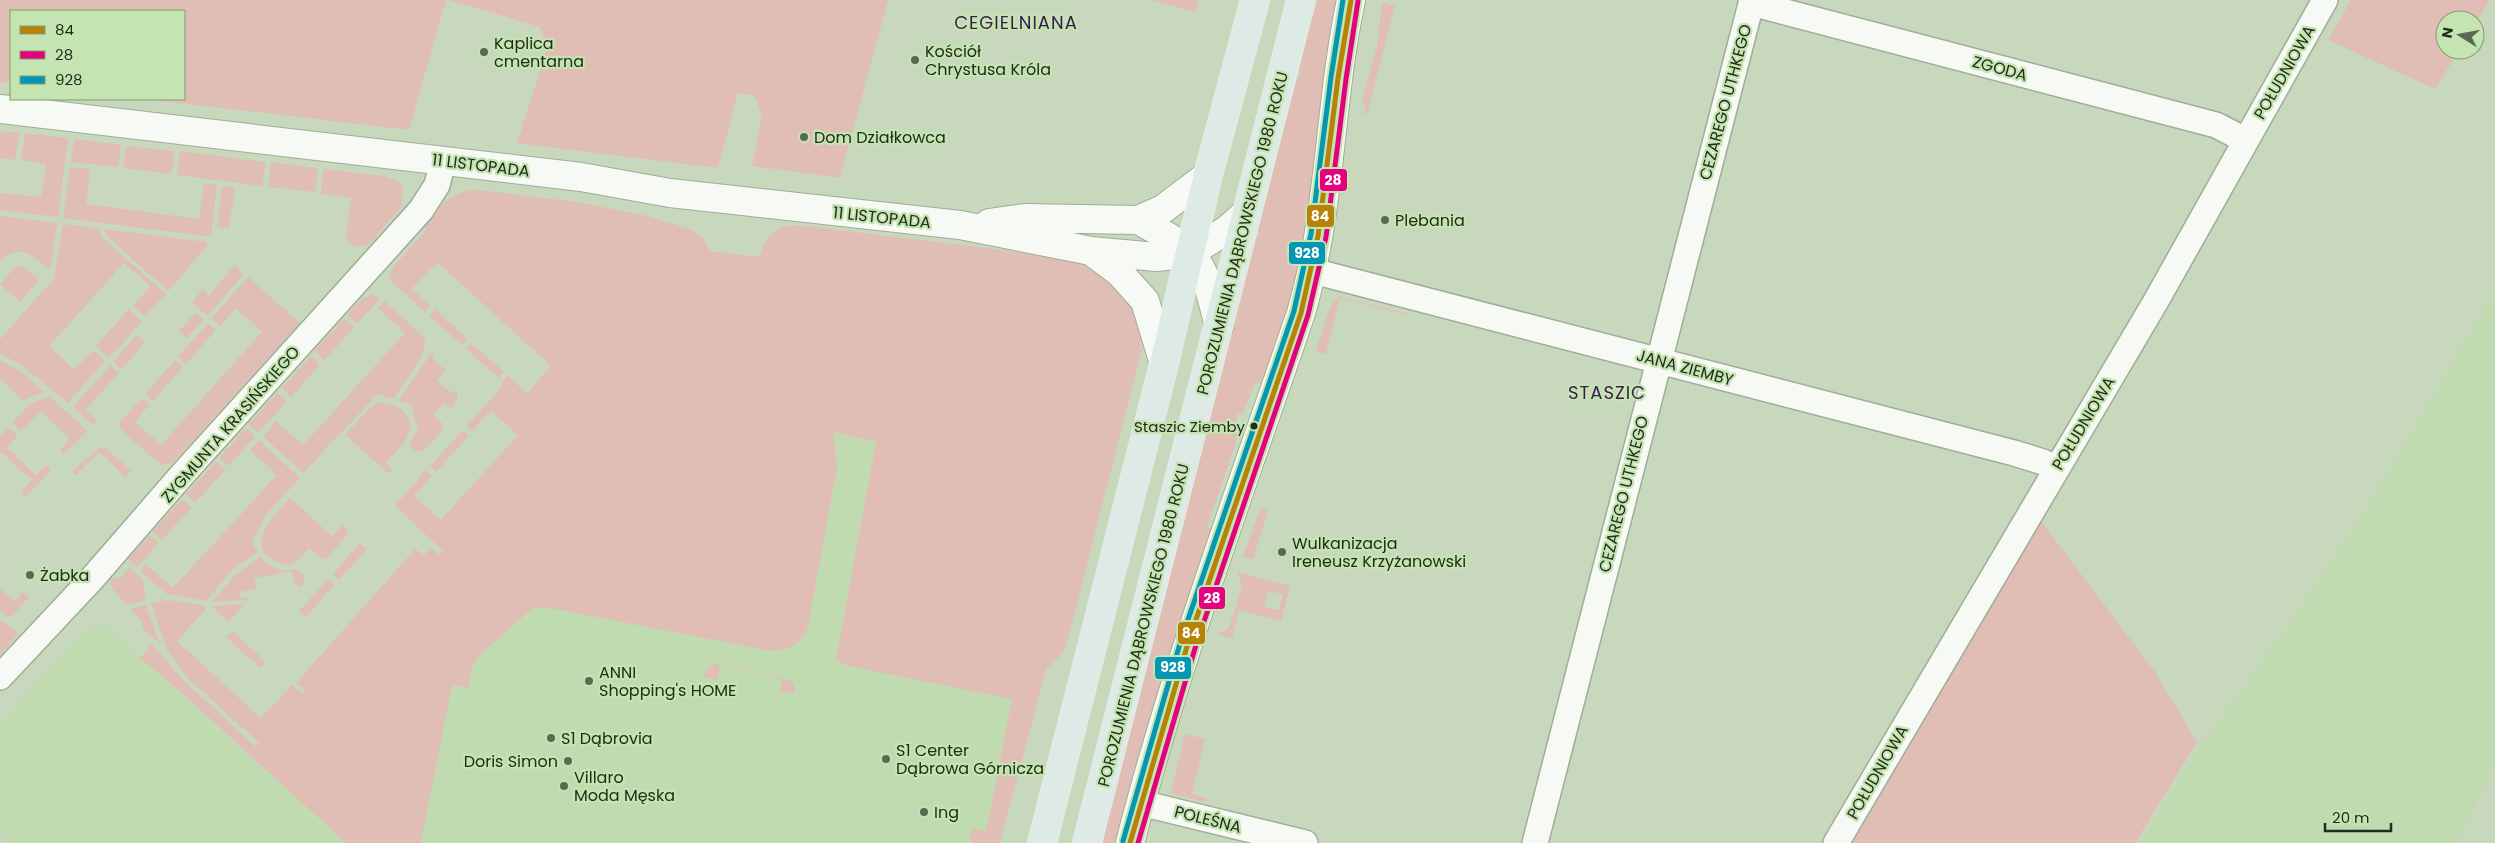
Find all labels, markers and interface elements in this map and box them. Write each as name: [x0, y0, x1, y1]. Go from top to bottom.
legend: [10, 10, 185, 100]
district label: CEGIELNIANA: [954, 10, 1078, 35]
north arrow: [2435, 10, 2485, 60]
text: 84: [55, 19, 74, 40]
street label: POŁUDNIOWA: [2248, 21, 2321, 124]
street label: CEZAREGO UTHKEGO: [1694, 22, 1757, 183]
text: N: [2436, 25, 2458, 40]
place label: Kaplica cmentarna: [494, 32, 584, 73]
place label: Kościół Chrystusa Króla: [925, 40, 1051, 81]
text: 28: [55, 44, 73, 65]
marker: Kaplica cmentarna: [478, 46, 490, 58]
street label: ZGODA: [1970, 50, 2030, 87]
marker: Kościół Chrystusa Króla: [909, 54, 921, 66]
text: 928: [55, 69, 83, 90]
street label: POROZUMIENIA DĄBROWSKIEGO 1980 ROKU: [1191, 69, 1294, 397]
place label: Dom Działkowca: [814, 126, 946, 149]
marker: Dom Działkowca: [798, 131, 810, 143]
street label: 11 LISTOPADA: [431, 148, 531, 183]
line badge: 28: [1319, 168, 1348, 192]
text: 28: [1324, 170, 1342, 190]
street label: 11 LISTOPADA: [832, 201, 932, 234]
line badge: 84: [1306, 204, 1335, 228]
text: 84: [1311, 206, 1329, 226]
place label: Plebania: [1395, 209, 1465, 232]
marker: Plebania: [1379, 214, 1391, 226]
line badge: 928: [1288, 241, 1326, 265]
text: 928: [1294, 243, 1320, 263]
street label: ZYGMUNTA KRASIŃSKIEGO: [156, 341, 305, 508]
street label: JANA ZIEMBY: [1634, 344, 1736, 392]
street label: POŁUDNIOWA: [2047, 372, 2120, 474]
district label: STASZIC: [1568, 380, 1646, 405]
street label: CEZAREGO UTHKEGO: [1593, 413, 1654, 575]
place label: Staszic Ziemby: [1134, 416, 1246, 437]
marker: Staszic Ziemby: [1249, 421, 1259, 431]
street label: POROZUMIENIA DĄBROWSKIEGO 1980 ROKU: [1092, 461, 1195, 789]
place label: Wulkanizacja Ireneusz Krzyżanowski: [1292, 532, 1466, 573]
marker: Wulkanizacja Ireneusz Krzyżanowski: [1276, 546, 1288, 558]
place label: Żabka: [40, 564, 89, 587]
marker: Żabka: [24, 569, 36, 581]
line badge: 28: [1198, 586, 1226, 610]
text: 28: [1203, 588, 1221, 608]
line badge: 84: [1177, 621, 1206, 645]
text: 84: [1182, 623, 1200, 643]
line badge: 928: [1154, 656, 1192, 680]
text: 928: [1160, 657, 1186, 677]
place label: ANNI Shopping's HOME: [599, 661, 736, 702]
marker: ANNI Shopping's HOME: [583, 675, 595, 687]
street label: POŁUDNIOWA: [1841, 721, 1914, 824]
place label: S1 Dąbrovia: [561, 727, 653, 750]
marker: S1 Dąbrovia: [545, 732, 557, 744]
place label: S1 Center Dąbrowa Górnicza: [896, 739, 1044, 780]
place label: Doris Simon: [464, 750, 558, 773]
marker: S1 Center Dąbrowa Górnicza: [880, 753, 892, 765]
marker: Doris Simon: [562, 755, 574, 767]
place label: Villaro Moda Męska: [574, 766, 675, 807]
marker: Villaro Moda Męska: [558, 780, 570, 792]
street label: POLEŚNA: [1172, 800, 1244, 839]
scale bar: [2325, 800, 2391, 832]
place label: Ing: [934, 801, 959, 824]
marker: Ing: [918, 806, 930, 818]
text: 20 m: [2332, 807, 2370, 828]

